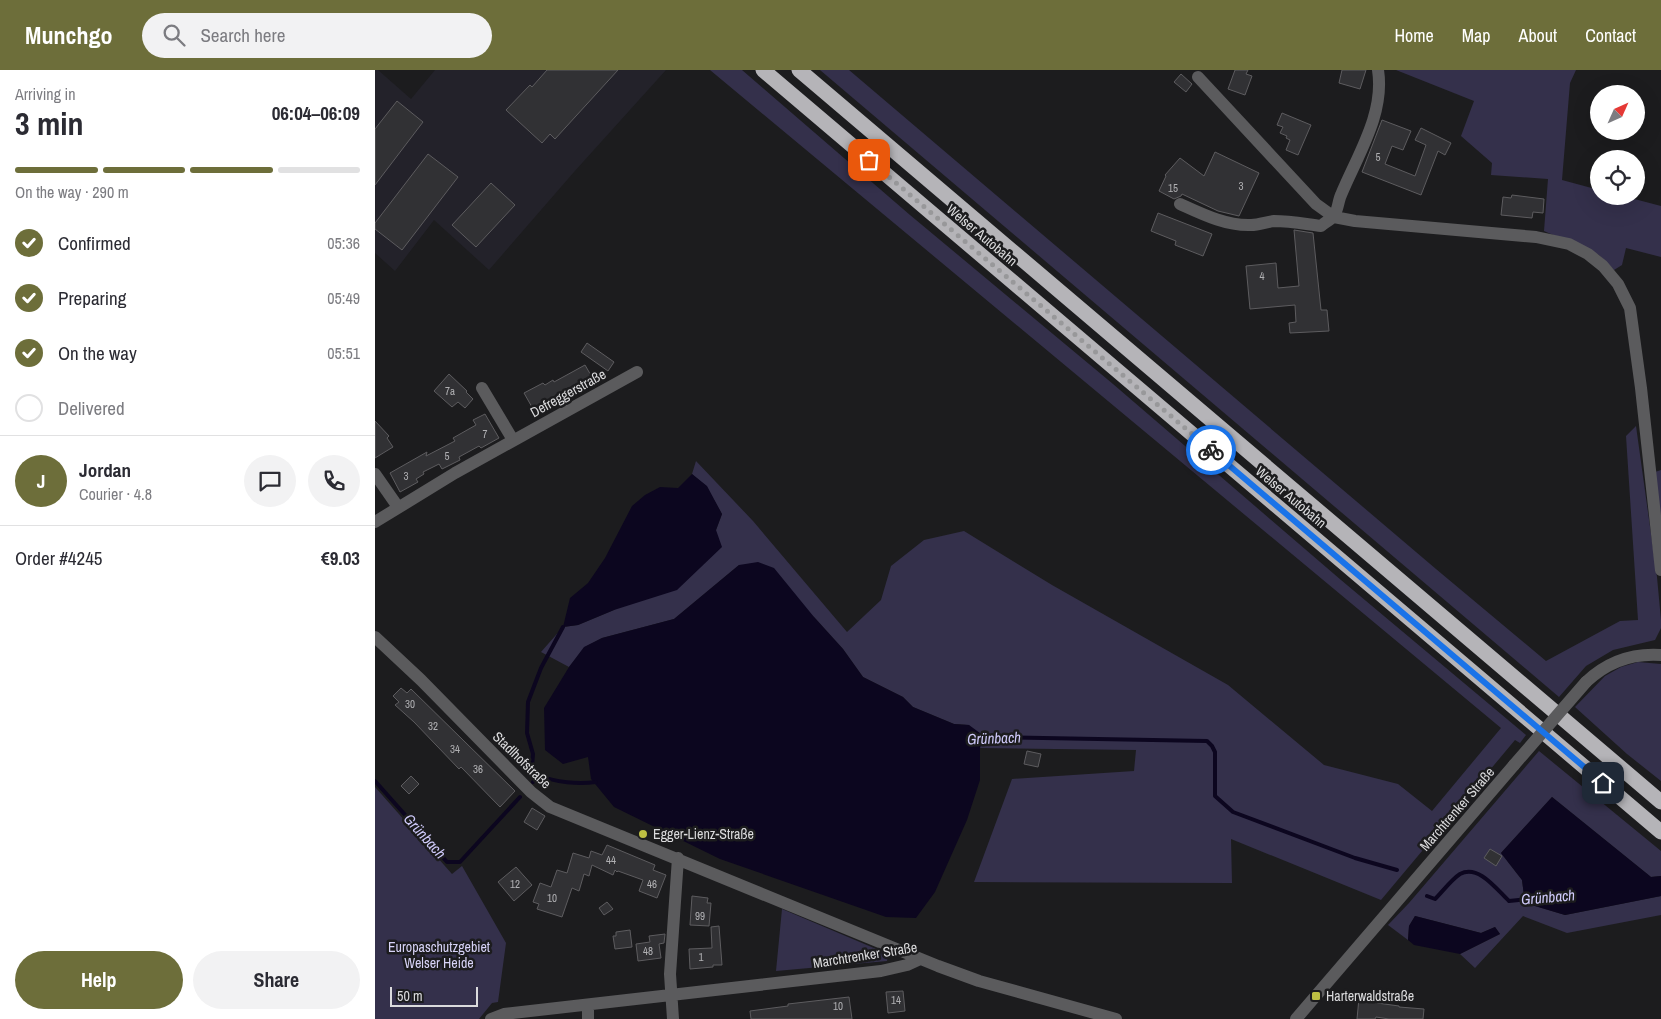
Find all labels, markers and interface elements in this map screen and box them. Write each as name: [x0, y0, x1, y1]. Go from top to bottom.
search box: [142, 13, 492, 58]
text: Munchgo: [25, 19, 112, 51]
icon: search: [160, 21, 188, 49]
text: Search here: [200, 22, 285, 48]
text: Home: [1394, 23, 1434, 48]
text: Map: [1462, 23, 1491, 48]
text: About: [1519, 23, 1557, 48]
text: Contact: [1585, 23, 1636, 48]
text: Arriving in: [15, 83, 76, 105]
north arrow: [1590, 85, 1645, 140]
map controls: [1590, 85, 1645, 205]
text: 06:04–06:09: [272, 100, 360, 126]
text: 3 min: [15, 102, 84, 145]
pin: [848, 139, 890, 181]
icon: bag: [855, 146, 883, 174]
house number: 5: [1375, 150, 1381, 164]
button: locate: [1590, 150, 1645, 205]
house number: 3: [1238, 179, 1244, 193]
text: On the way · 290 m: [15, 181, 129, 203]
house number: 15: [1168, 181, 1178, 195]
street label: Welser Autobahn: [943, 200, 1021, 270]
icon: check: [15, 229, 43, 257]
text: Confirmed: [58, 230, 131, 256]
text: 05:36: [327, 232, 360, 254]
house number: 4: [1259, 269, 1265, 283]
icon: check: [15, 284, 43, 312]
text: Preparing: [58, 285, 126, 311]
text: 05:49: [327, 287, 360, 309]
icon: check: [15, 339, 43, 367]
text: On the way: [58, 340, 137, 366]
text: 05:51: [327, 342, 360, 364]
street label: Defreggerstraße: [527, 365, 609, 421]
house number: 7a: [445, 384, 455, 398]
text: Delivered: [58, 395, 125, 421]
courier: [1186, 425, 1236, 475]
house number: 7: [482, 427, 488, 441]
icon: bike: [1197, 436, 1225, 464]
house number: 5: [444, 449, 450, 463]
button: chat: [244, 455, 296, 507]
button: phone: [308, 455, 360, 507]
text: Jordan: [79, 457, 131, 483]
street label: Welser Autobahn: [1252, 462, 1330, 532]
text: J: [37, 468, 45, 494]
house number: 3: [403, 469, 409, 483]
text: Courier · 4.8: [79, 483, 152, 505]
text: Order #4245: [15, 545, 102, 571]
text: €9.03: [321, 545, 360, 571]
house number: 30: [405, 697, 415, 711]
house number: 32: [428, 719, 438, 733]
water label: Grünbach: [967, 727, 1022, 749]
street label: Stadlhofstraße: [489, 728, 555, 792]
house number: 34: [450, 742, 460, 756]
house number: 36: [473, 762, 483, 776]
pin: [1582, 762, 1624, 804]
street label: Marchtrenker Straße: [1416, 763, 1498, 855]
icon: home: [1589, 769, 1617, 797]
water label: Grünbach: [399, 809, 451, 863]
place label: Egger-Lienz-Straße: [653, 825, 754, 843]
marker: Egger-Lienz-Straße: [637, 828, 649, 840]
house number: 44: [606, 853, 616, 867]
house number: 12: [510, 877, 520, 891]
house number: 46: [647, 877, 657, 891]
water label: Grünbach: [1520, 884, 1576, 910]
house number: 10: [547, 891, 557, 905]
house number: 99: [695, 909, 705, 923]
park label: Europaschutzgebiet Welser Heide: [388, 938, 490, 972]
street label: Marchtrenker Straße: [812, 938, 918, 972]
house number: 48: [643, 944, 653, 958]
house number: 1: [698, 950, 704, 964]
button: Help: [15, 951, 183, 1009]
button: Share: [193, 951, 360, 1009]
scale bar: [390, 984, 477, 1007]
text: 50 m: [397, 987, 423, 1005]
place label: Harterwaldstraße: [1326, 987, 1414, 1005]
marker: Harterwaldstraße: [1310, 990, 1322, 1002]
house number: 14: [891, 993, 901, 1007]
house number: 10: [833, 999, 843, 1013]

